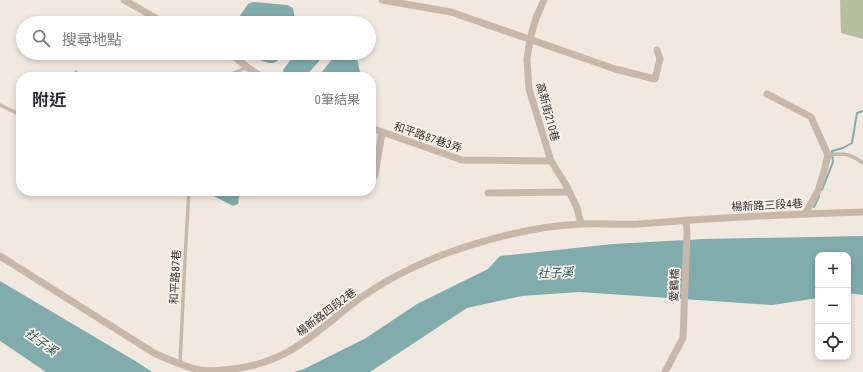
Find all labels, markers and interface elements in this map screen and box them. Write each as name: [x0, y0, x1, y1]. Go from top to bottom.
search box: [16, 16, 376, 60]
icon: search: [30, 27, 52, 49]
text: 搜尋地點: [62, 31, 122, 49]
street label: 高新街210巷: [533, 81, 562, 143]
text: 附近: [32, 90, 66, 110]
text: 0筆結果: [315, 92, 360, 107]
street label: 和平路87巷3弄: [392, 120, 464, 155]
street label: 楊新路三段4巷: [731, 197, 803, 214]
street label: 和平路87巷: [168, 249, 183, 305]
map controls: [815, 252, 851, 360]
button: +: [815, 252, 851, 288]
water label: 社子溪: [537, 265, 575, 281]
street label: 愛鶴橋: [667, 268, 682, 302]
street label: 楊新路四段2巷: [294, 286, 359, 339]
button: −: [815, 288, 851, 324]
button: locate: [815, 324, 851, 360]
water label: 社子溪: [22, 326, 61, 359]

